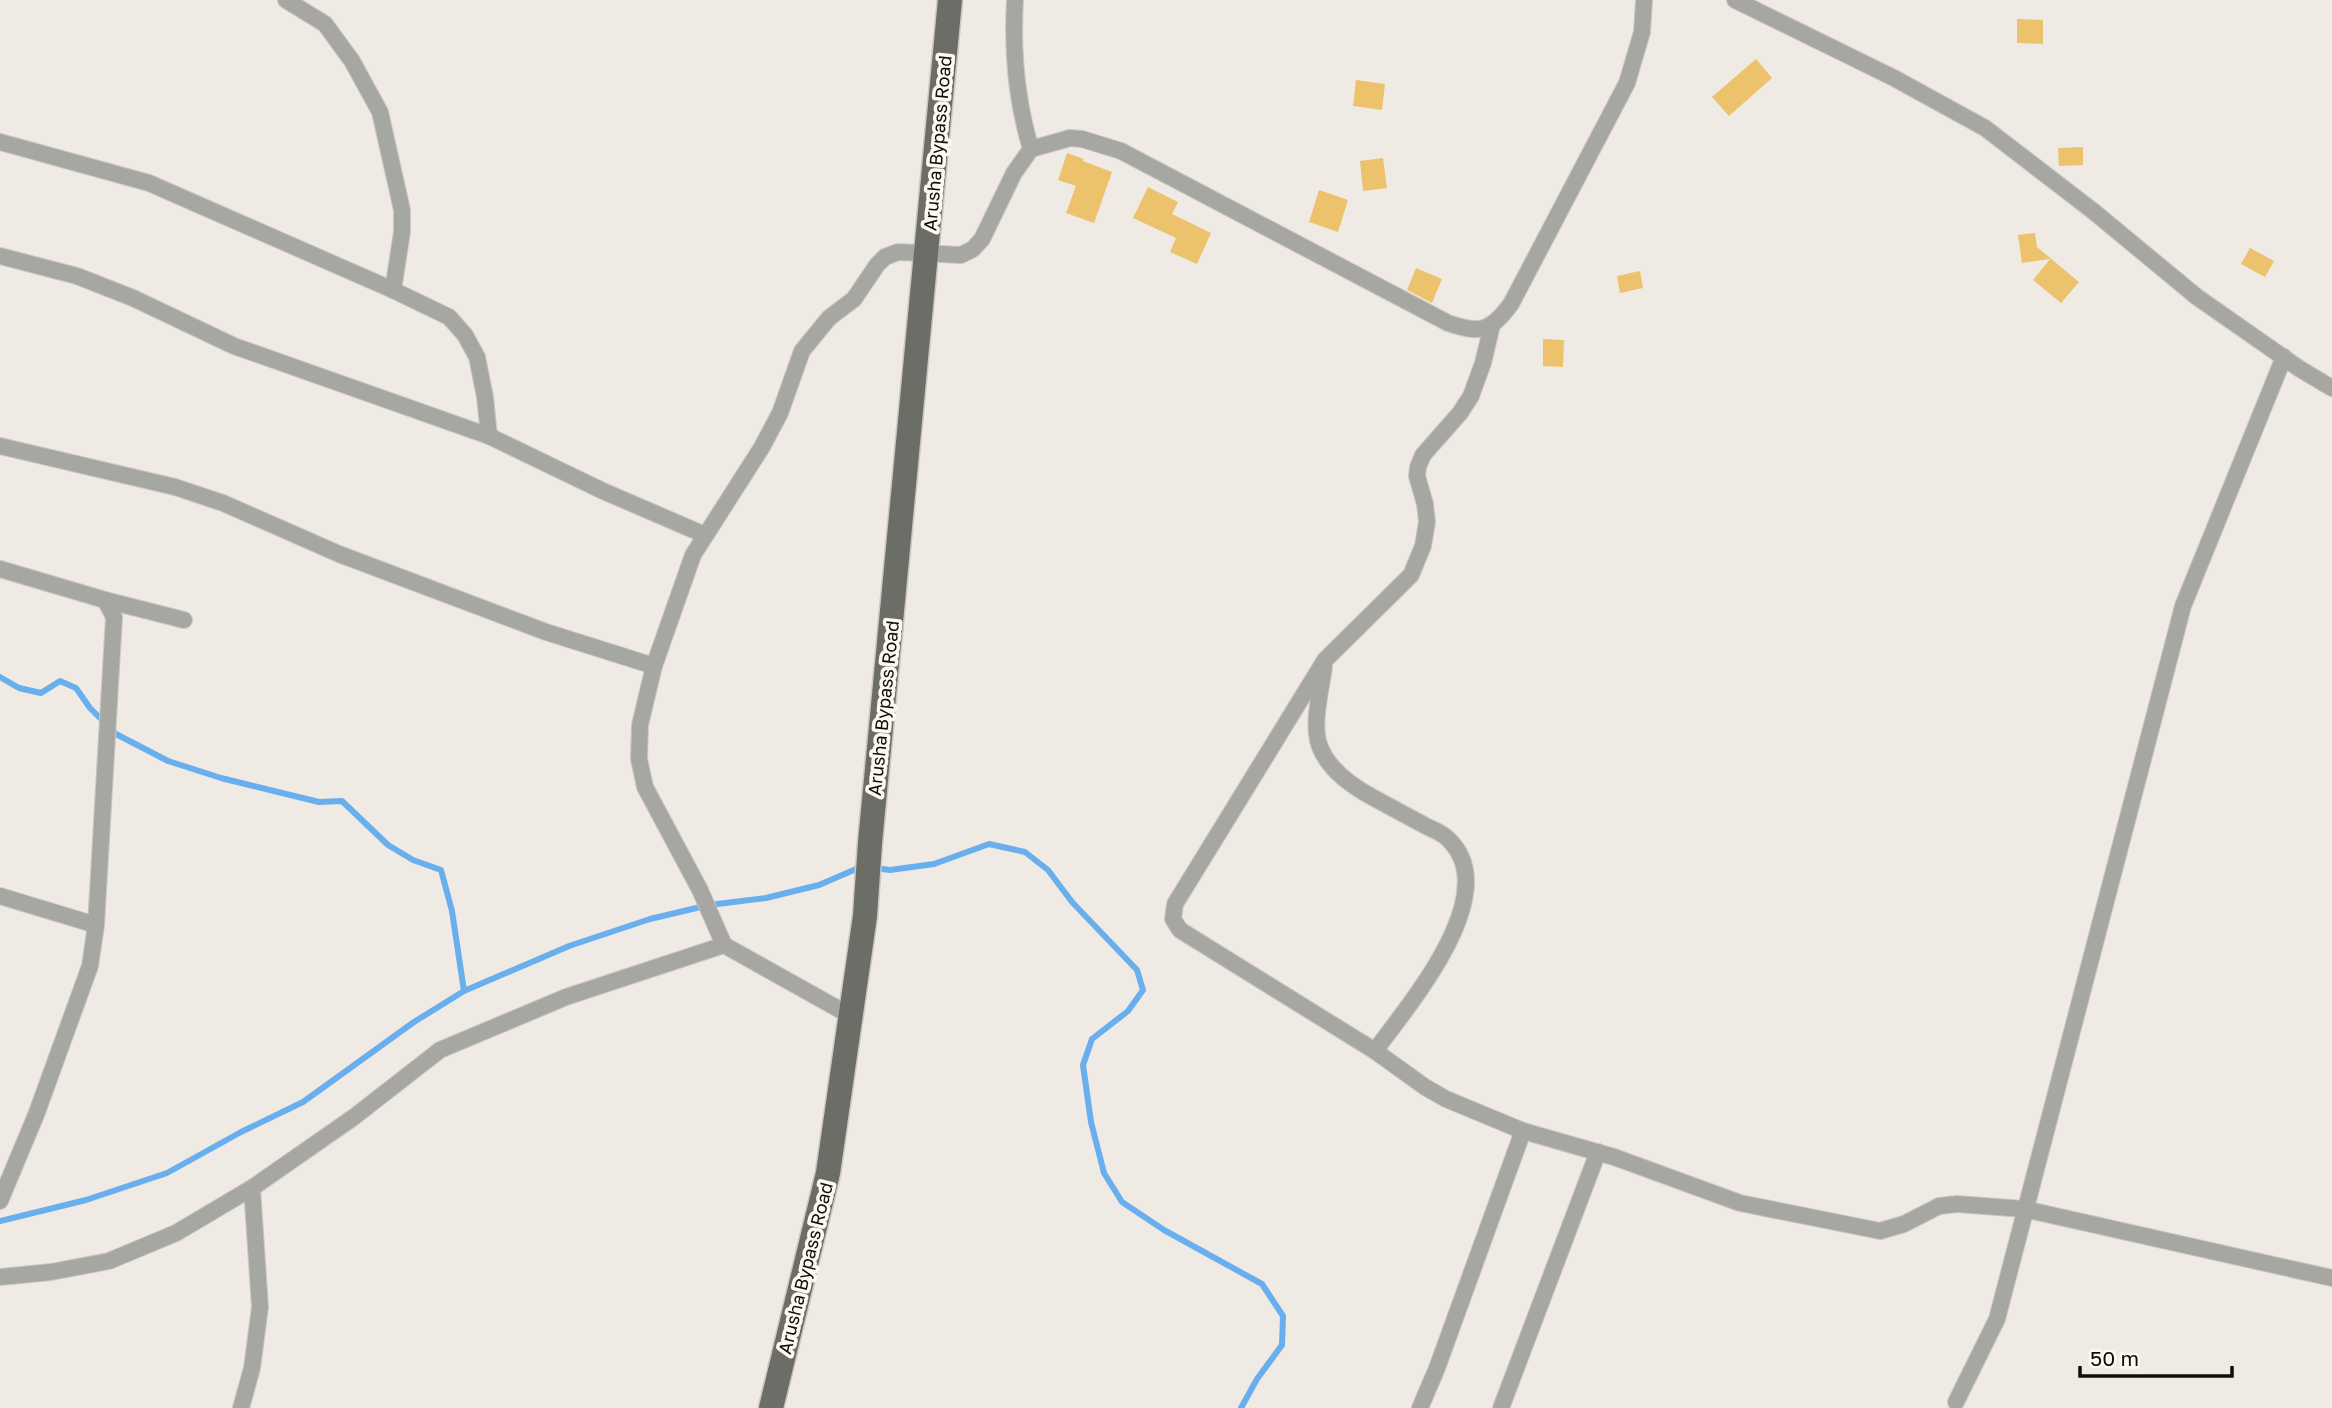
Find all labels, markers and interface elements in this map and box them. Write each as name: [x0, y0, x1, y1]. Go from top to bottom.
street label: Arusha Bypass Road: [918, 54, 956, 232]
street label: Arusha Bypass Road: [863, 619, 903, 797]
street label: Arusha Bypass Road: [773, 1180, 837, 1356]
scale bar: [2080, 1334, 2232, 1378]
text: 50 m: [2090, 1345, 2139, 1371]

